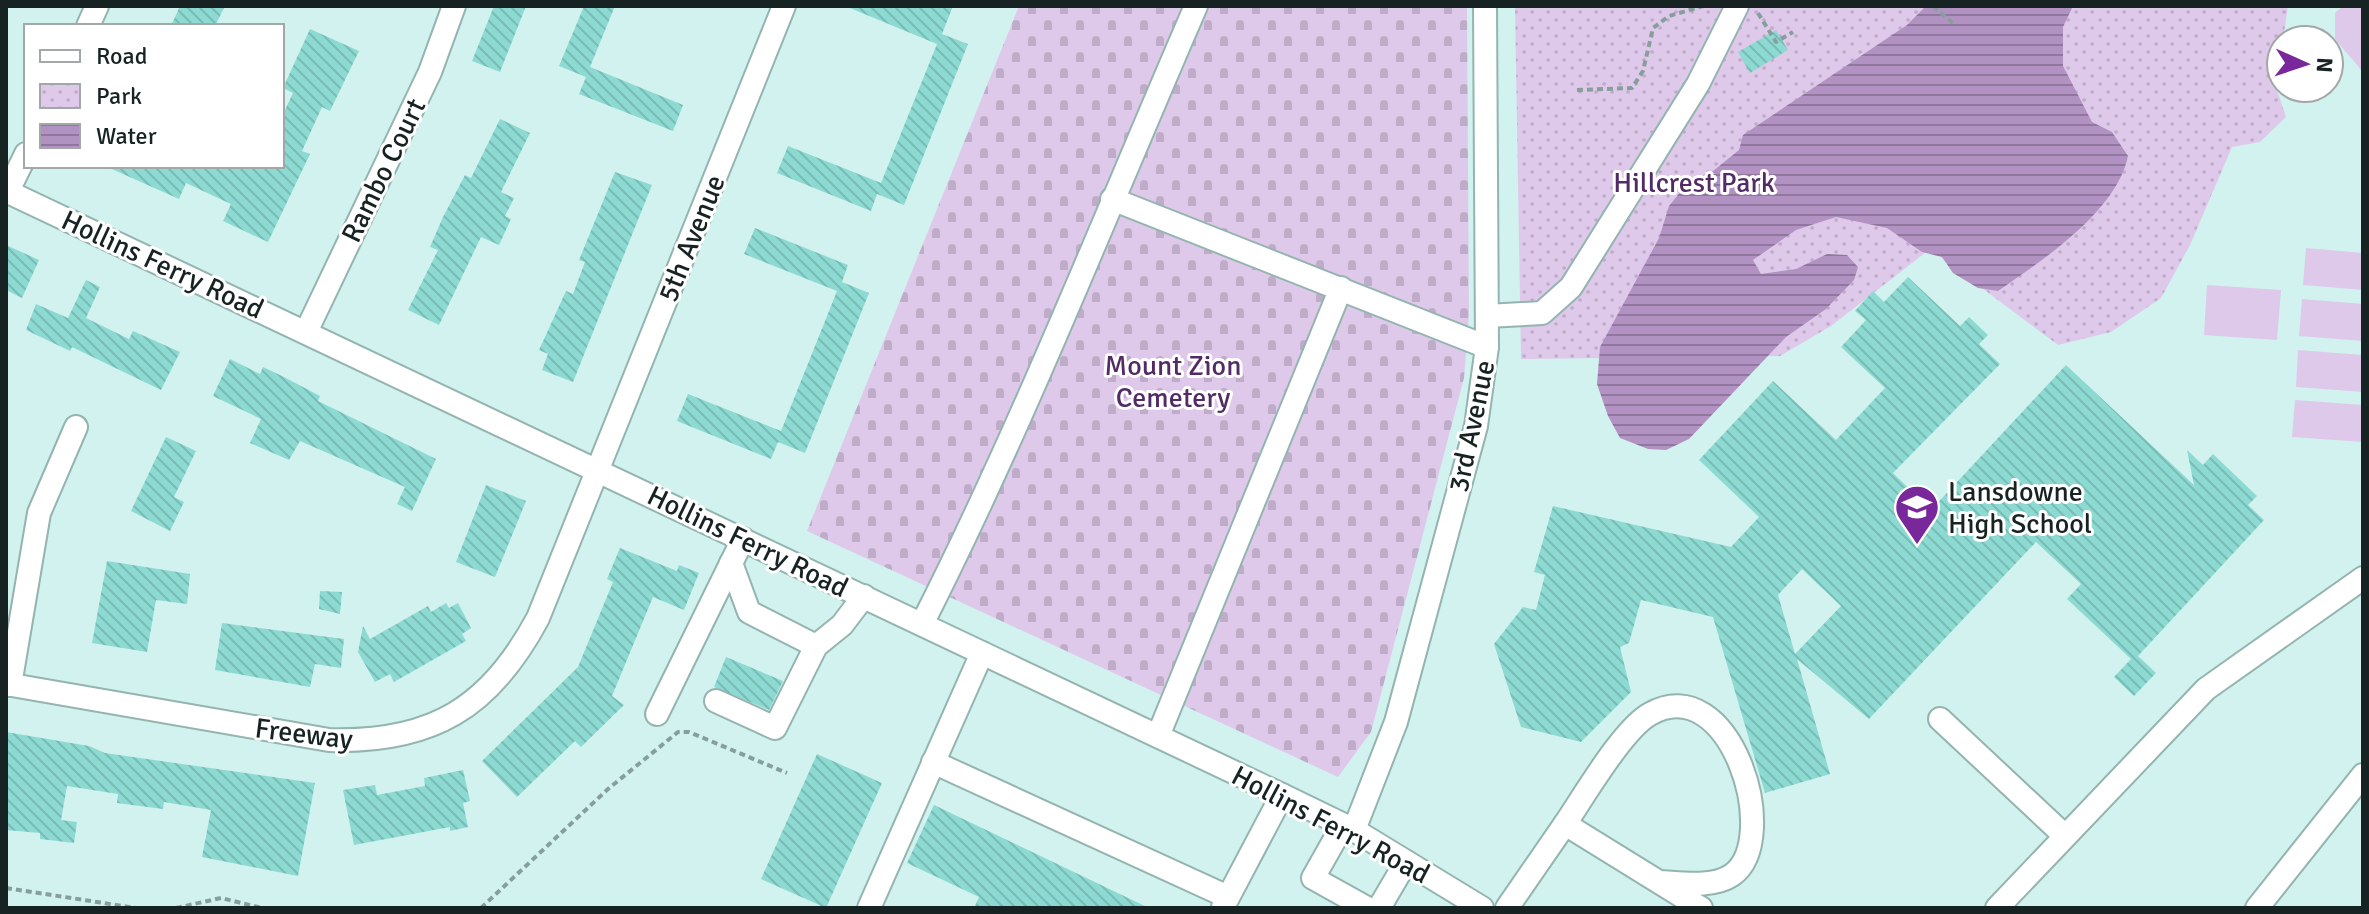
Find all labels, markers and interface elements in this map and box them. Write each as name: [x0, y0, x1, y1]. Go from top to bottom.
legend: [24, 24, 284, 168]
north arrow: [2265, 24, 2345, 104]
text: Road: [96, 41, 147, 71]
text: N: [2311, 57, 2338, 73]
text: Park: [96, 81, 142, 111]
street label: Rambo Court: [334, 93, 433, 248]
text: Water: [96, 121, 157, 151]
park label: Hillcrest Park: [1613, 166, 1775, 200]
street label: 5th Avenue: [651, 170, 733, 307]
street label: Hollins Ferry Road: [56, 203, 269, 327]
park label: Mount Zion Cemetery: [1105, 349, 1241, 415]
street label: 3rd Avenue: [1441, 357, 1503, 495]
place label: Lansdowne High School: [1948, 475, 2092, 541]
street label: Hollins Ferry Road: [642, 479, 853, 605]
school or university icon: Lansdowne High School: [1893, 483, 1941, 546]
street label: Freeway: [253, 711, 355, 757]
street label: Hollins Ferry Road: [1226, 758, 1435, 891]

